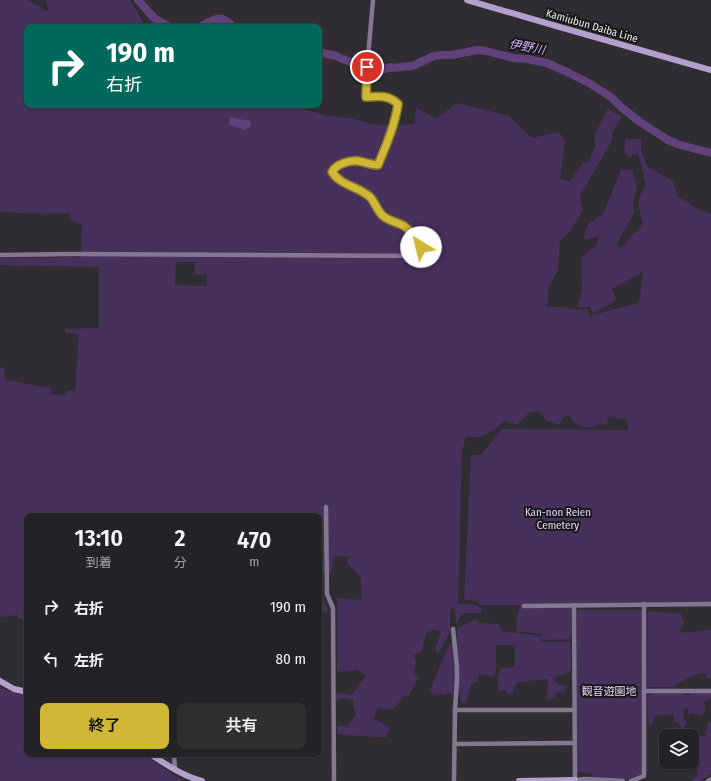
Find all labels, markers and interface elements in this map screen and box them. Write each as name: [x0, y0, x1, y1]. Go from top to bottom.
street label: Kamiubun Daiba Line: [544, 7, 640, 45]
text: 190 m: [106, 36, 175, 69]
water label: 伊野川: [508, 37, 548, 58]
icon: right: [40, 40, 92, 92]
pin: [350, 50, 384, 84]
icon: arrive: [356, 56, 378, 78]
text: 右折: [106, 74, 142, 96]
position arrow: [400, 226, 442, 268]
park label: Kan-non Reien Cemetery: [525, 506, 591, 532]
text: 13:10: [74, 524, 123, 552]
text: 2: [175, 524, 186, 552]
text: 470: [237, 526, 272, 554]
text: m: [249, 554, 259, 569]
text: 到着: [86, 555, 112, 570]
text: 分: [174, 555, 187, 570]
icon: right: [40, 596, 62, 618]
text: 190 m: [270, 598, 306, 616]
text: 右折: [74, 600, 104, 618]
icon: left: [40, 648, 62, 670]
text: 80 m: [276, 650, 306, 668]
text: 左折: [74, 652, 104, 670]
park label: 観音遊園地: [582, 685, 637, 698]
button: 終了: [40, 703, 169, 749]
button: 共有: [177, 703, 306, 749]
map controls: [659, 729, 699, 769]
button: layers: [659, 729, 699, 769]

